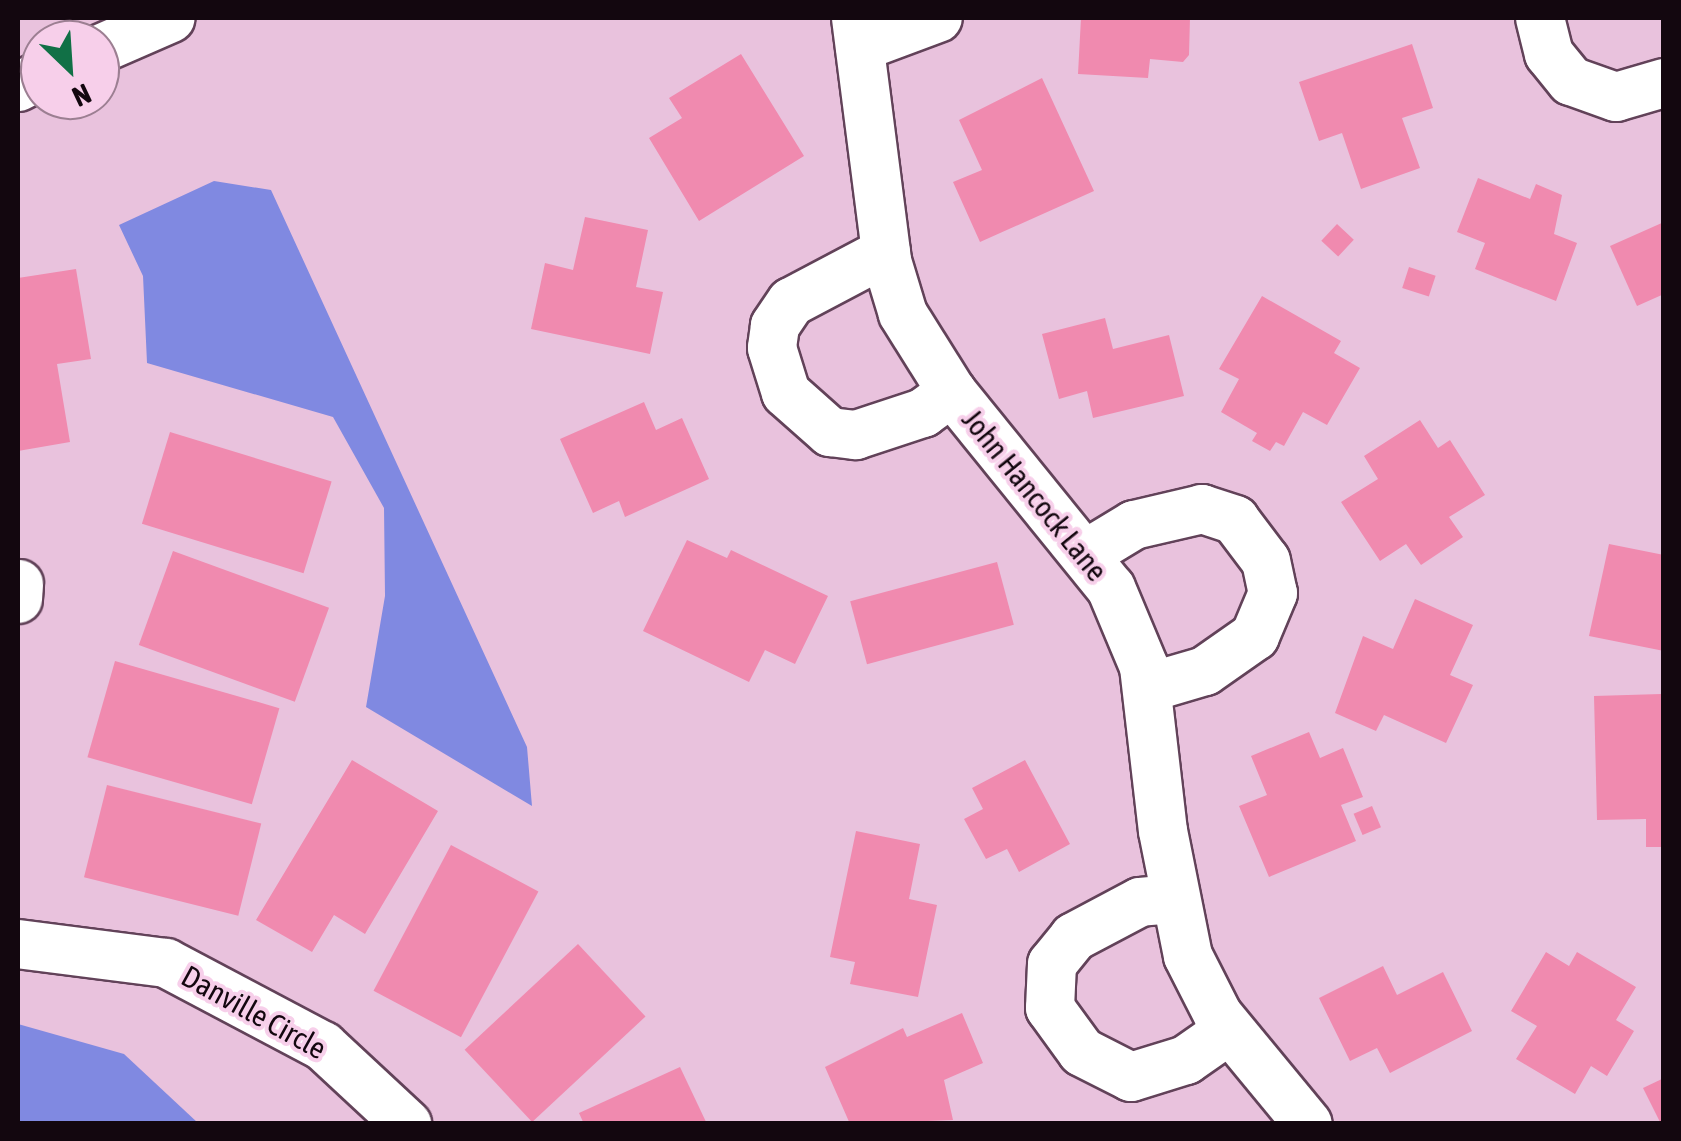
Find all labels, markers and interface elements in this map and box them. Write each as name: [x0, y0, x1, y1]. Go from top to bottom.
north arrow: [20, 20, 120, 120]
text: N: [68, 77, 96, 113]
street label: John Hancock Lane: [955, 402, 1115, 588]
street label: Danville Circle: [176, 958, 332, 1066]

